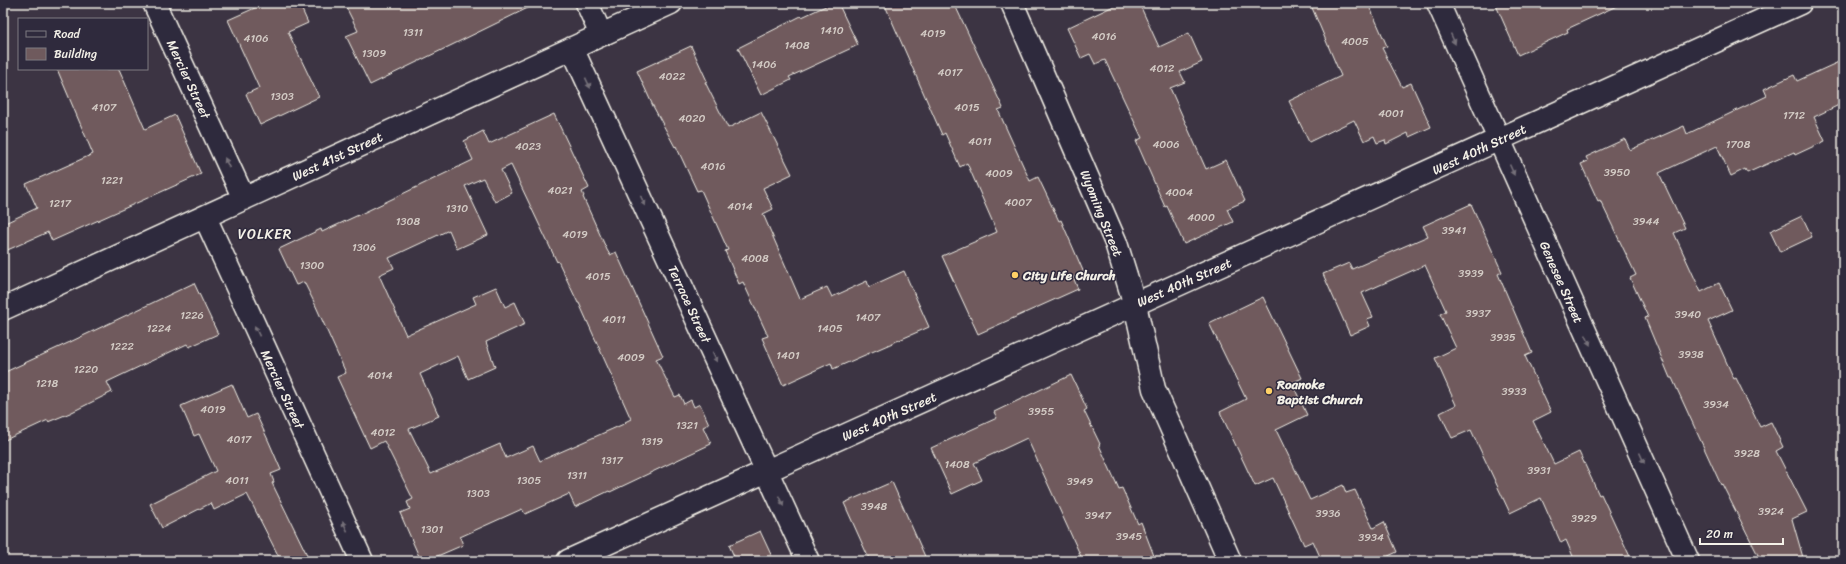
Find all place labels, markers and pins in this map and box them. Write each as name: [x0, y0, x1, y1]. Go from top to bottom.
place label: City Life Church: [1022, 264, 1116, 287]
marker: City Life Church: [1010, 270, 1020, 280]
place label: Roanoke Baptist Church: [1276, 373, 1363, 411]
marker: Roanoke Baptist Church: [1264, 386, 1274, 396]

